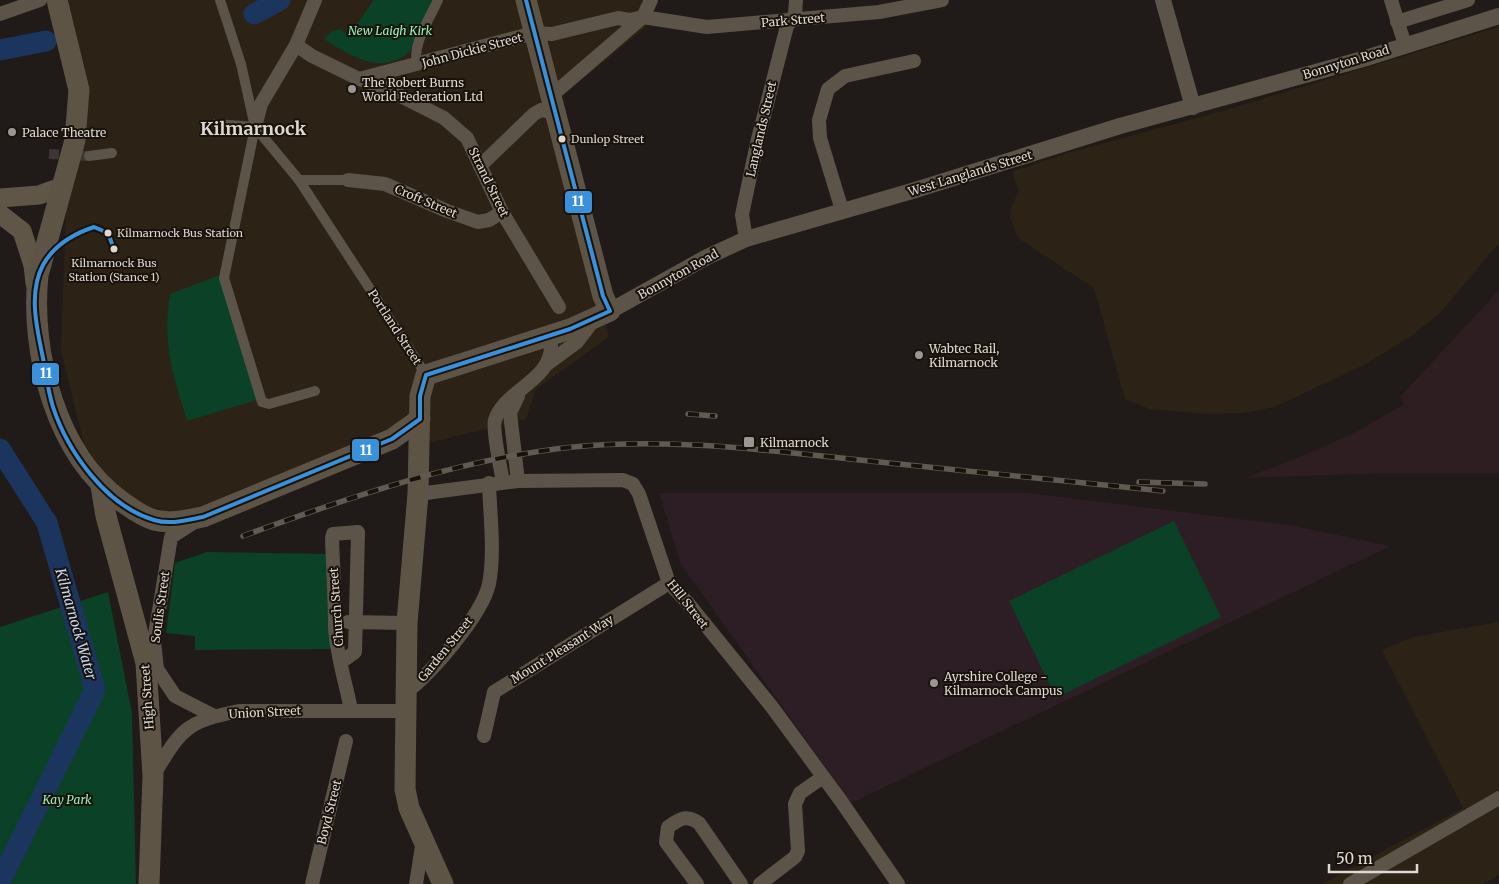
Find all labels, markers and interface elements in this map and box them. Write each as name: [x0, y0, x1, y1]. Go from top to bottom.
street label: Park Street: [761, 10, 826, 30]
park label: New Laigh Kirk: [348, 23, 432, 38]
street label: John Dickie Street: [419, 29, 524, 71]
street label: Bonnyton Road: [1301, 42, 1391, 82]
place label: The Robert Burns World Federation Ltd: [361, 75, 483, 104]
street label: Langlands Street: [743, 79, 779, 178]
marker: The Robert Burns World Federation Ltd: [346, 83, 358, 95]
district label: Kilmarnock: [200, 117, 306, 140]
place label: Palace Theatre: [22, 125, 106, 140]
marker: Palace Theatre: [6, 126, 18, 138]
place label: Dunlop Street: [571, 132, 645, 146]
marker: Dunlop Street: [557, 134, 567, 144]
street label: Strand Street: [466, 145, 512, 220]
street label: West Langlands Street: [905, 147, 1034, 199]
street label: Croft Street: [393, 181, 460, 221]
line badge: 11: [564, 190, 593, 214]
text: 11: [572, 192, 585, 210]
place label: Kilmarnock Bus Station: [117, 226, 244, 240]
marker: Kilmarnock Bus Station: [103, 228, 113, 238]
marker: Kilmarnock Bus Station (Stance 1): [109, 244, 119, 254]
street label: Bonnyton Road: [635, 246, 721, 302]
place label: Kilmarnock Bus Station (Stance 1): [68, 256, 160, 284]
street label: Portland Street: [365, 286, 425, 368]
place label: Wabtec Rail, Kilmarnock: [928, 341, 999, 370]
marker: Wabtec Rail, Kilmarnock: [913, 349, 925, 361]
line badge: 11: [31, 362, 60, 386]
text: 11: [40, 364, 53, 382]
marker: Kilmarnock: [742, 435, 756, 449]
place label: Kilmarnock: [760, 435, 829, 450]
line badge: 11: [351, 438, 380, 462]
text: 11: [360, 441, 373, 459]
water label: Kilmarnock Water: [51, 565, 101, 682]
street label: Church Street: [326, 567, 346, 647]
street label: Soulis Street: [148, 570, 173, 644]
street label: Hill Street: [664, 577, 712, 632]
street label: Mount Pleasant Way: [508, 611, 616, 687]
street label: Garden Street: [414, 613, 476, 684]
street label: High Street: [137, 663, 157, 730]
place label: Ayrshire College - Kilmarnock Campus: [943, 669, 1063, 698]
marker: Ayrshire College - Kilmarnock Campus: [928, 677, 940, 689]
street label: Union Street: [228, 703, 302, 721]
street label: Boyd Street: [314, 778, 344, 846]
park label: Kay Park: [41, 792, 92, 807]
scale bar: [1329, 842, 1416, 874]
text: 50 m: [1336, 849, 1373, 868]

